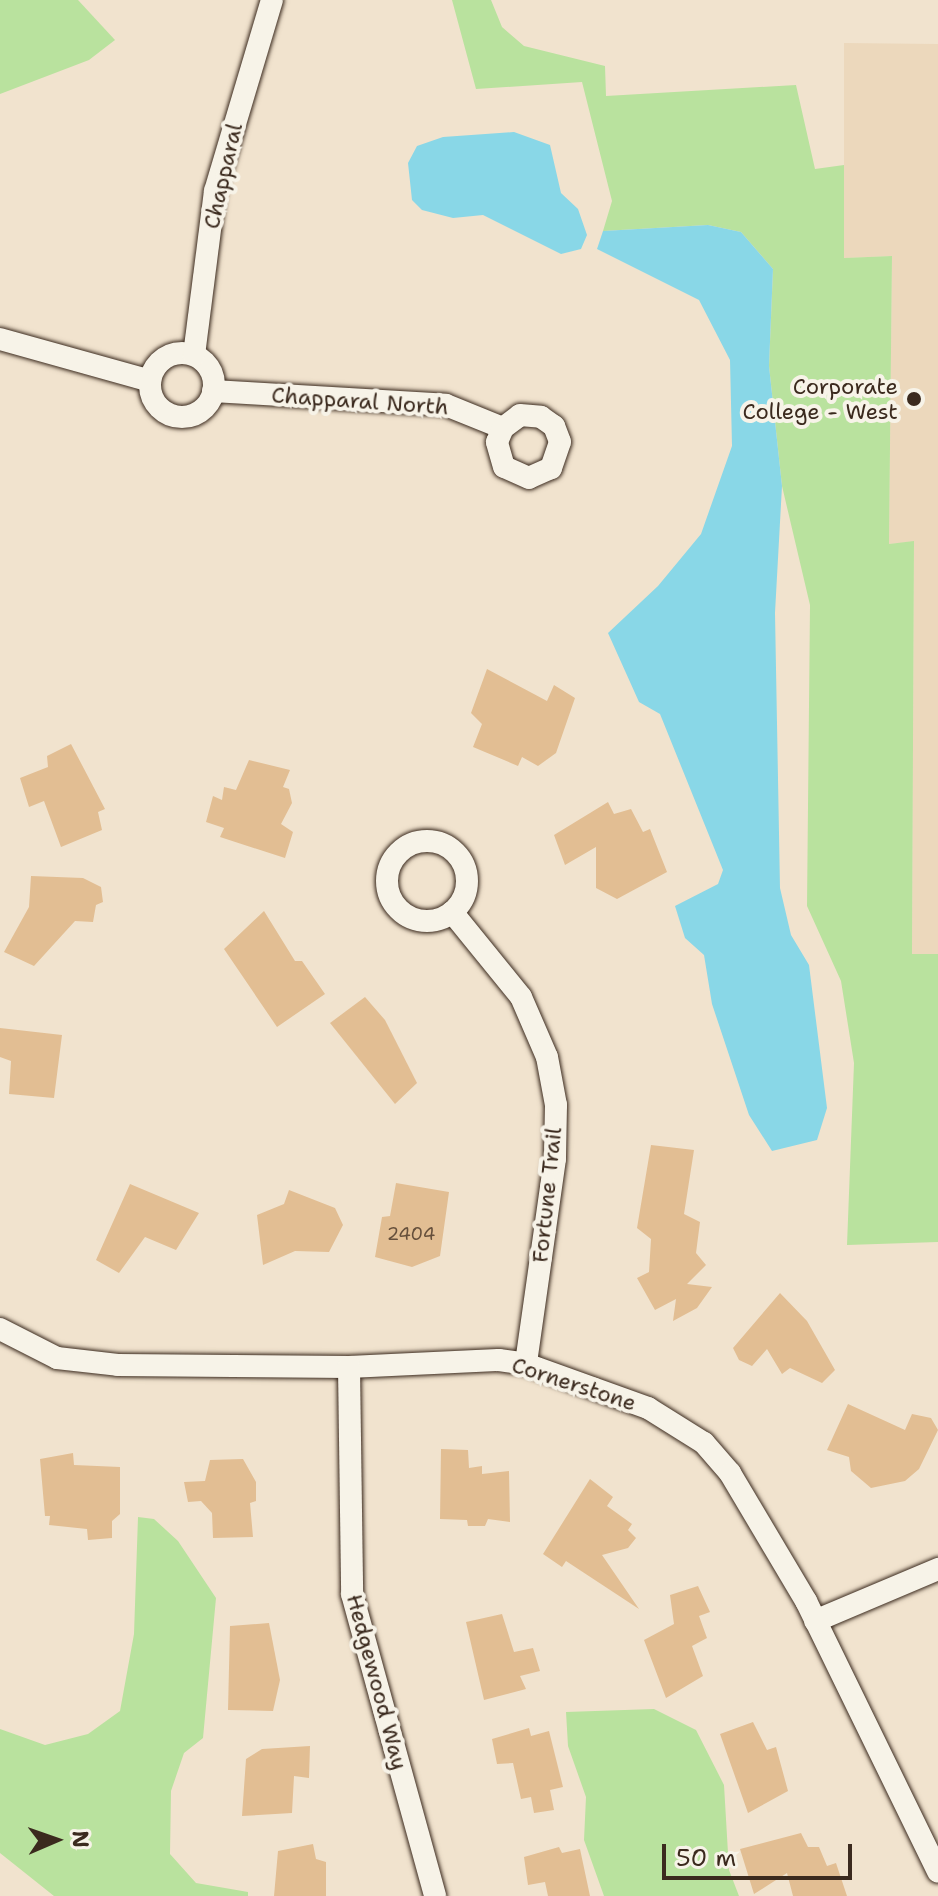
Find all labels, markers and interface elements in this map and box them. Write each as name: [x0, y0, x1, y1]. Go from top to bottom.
street label: Chapparal: [198, 121, 248, 231]
place label: Corporate College - West: [743, 373, 898, 424]
street label: Chapparal North: [271, 382, 449, 420]
marker: Corporate College - West: [905, 390, 923, 408]
street label: Fortune Trail: [527, 1126, 567, 1264]
house number: 2404: [387, 1223, 435, 1245]
street label: Cornerstone: [509, 1351, 639, 1417]
street label: Hedgewood Way: [341, 1591, 413, 1773]
north arrow: [16, 1800, 96, 1880]
scale bar: [666, 1828, 856, 1878]
text: N: [66, 1830, 95, 1848]
text: 50 m: [676, 1842, 736, 1874]

